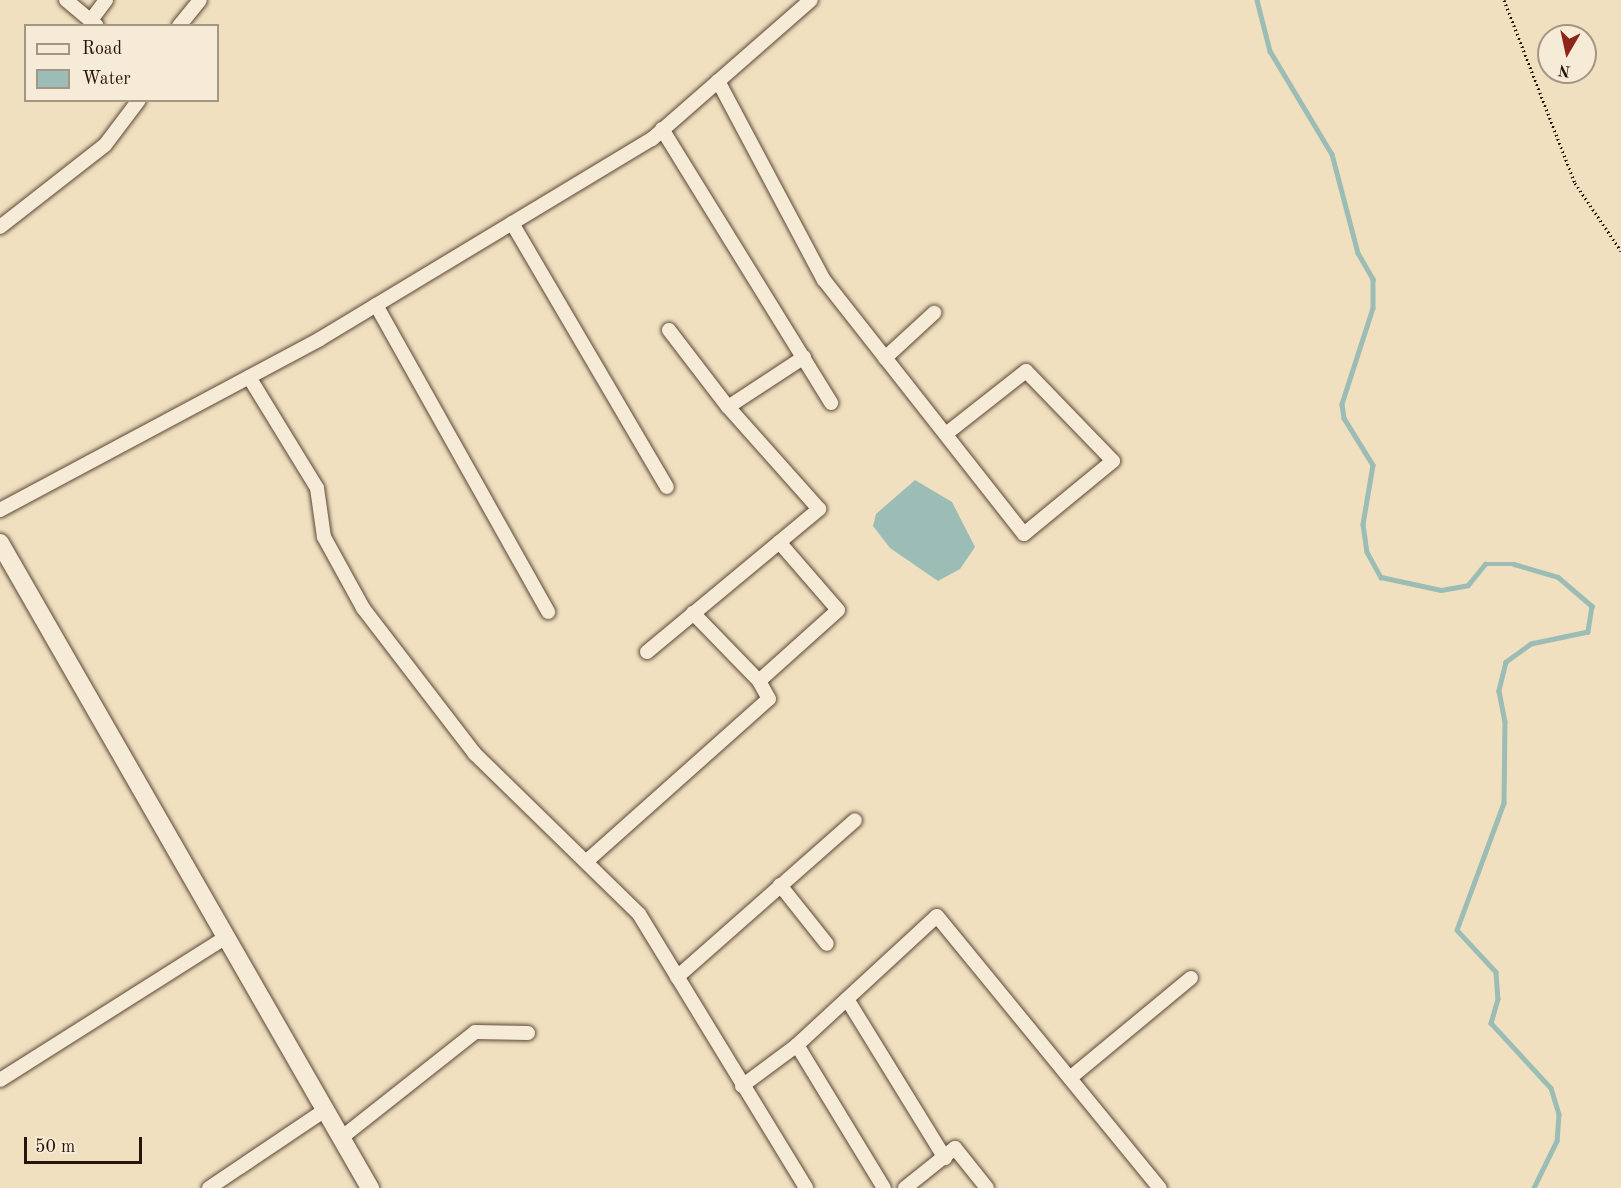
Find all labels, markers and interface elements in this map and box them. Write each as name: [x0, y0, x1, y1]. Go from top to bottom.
legend: [24, 24, 219, 102]
north arrow: [1537, 24, 1597, 84]
text: Road: [82, 40, 122, 58]
text: N: [1557, 61, 1572, 79]
text: Water: [82, 70, 131, 88]
scale bar: [27, 1125, 146, 1163]
text: 50 m: [35, 1138, 75, 1156]

